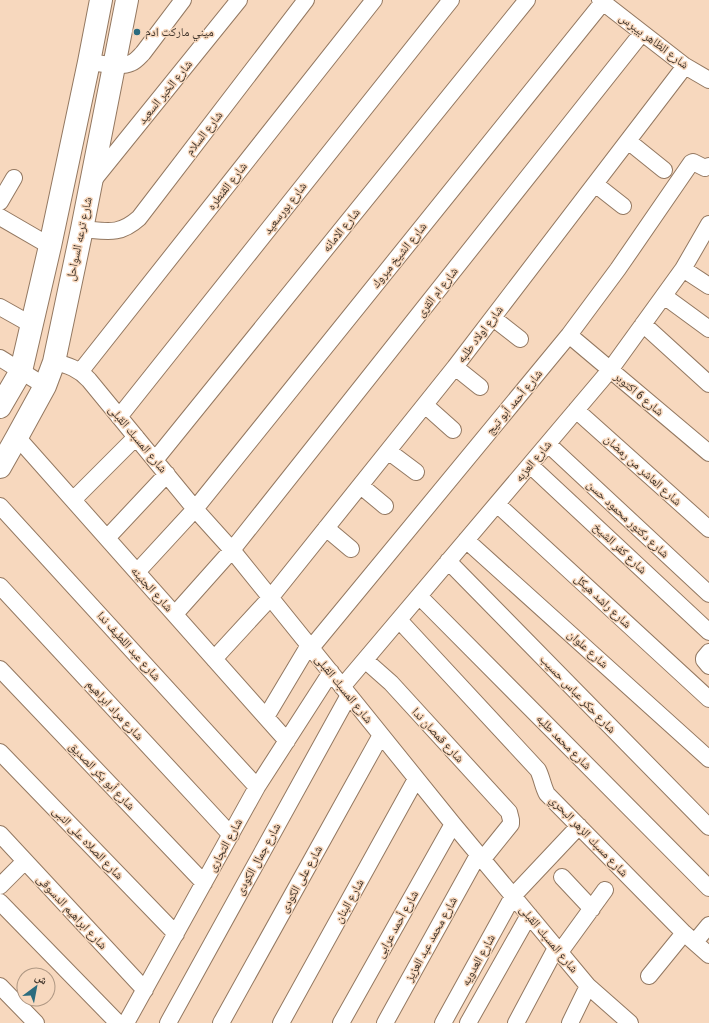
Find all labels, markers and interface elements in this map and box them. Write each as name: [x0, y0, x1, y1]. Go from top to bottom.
street label: شارع الظاهر بيبرس: [616, 10, 692, 73]
place label: ميني ماركت ادم: [145, 25, 214, 42]
marker: ميني ماركت ادم: [132, 27, 142, 37]
street label: شارع الخبر السعيد: [135, 57, 196, 128]
street label: شارع السلام: [182, 108, 226, 158]
street label: شارع القنطره: [204, 159, 251, 213]
street label: شارع بورسعيد: [260, 179, 310, 237]
street label: شارع ترعه السواحل: [63, 196, 96, 282]
street label: شارع الامانه: [319, 205, 364, 255]
street label: شارع الشيخ مبروك: [368, 219, 430, 291]
street label: شارع ام القرى: [413, 264, 462, 320]
street label: شارع اولاد طلبه: [454, 303, 507, 366]
street label: شارع أحمد أبو تيج: [483, 367, 546, 438]
street label: شارع 6 اكتوبر: [610, 369, 667, 420]
street label: شارع المسبك القبلى: [105, 402, 170, 476]
street label: شارع العاشر من رمضان: [601, 432, 685, 509]
street label: شارع العزبه: [512, 437, 555, 485]
street label: شارع دكتور محمود حسن: [583, 477, 672, 561]
street label: شارع كفر الشيخ: [590, 520, 650, 577]
street label: شارع الجنينه: [127, 564, 176, 615]
street label: شارع راشد هيكل: [571, 571, 634, 632]
street label: شارع عبد اللطيف ندا: [94, 609, 164, 684]
street label: شارع علوان: [564, 627, 611, 672]
street label: شارع المسبك القبلى: [311, 652, 376, 727]
street label: شارع حكر عباس حسيب: [536, 652, 619, 737]
street label: شارع مراد ابراهيم: [83, 677, 146, 744]
street label: شارع قمصان ندا: [408, 705, 467, 766]
street label: شارع محمد طلبه: [533, 712, 595, 773]
street label: شارع أبو بكر الصديق: [65, 739, 138, 814]
street label: شارع مسبك الزهر البحري: [545, 793, 631, 882]
street label: شارع الصلاه على النبى: [49, 804, 126, 883]
street label: شارع التجارى: [205, 816, 246, 874]
street label: شارع جمال الكودى: [232, 821, 284, 898]
street label: شارع على الكودى: [277, 843, 326, 915]
street label: شارع ابراهيم الدسوقى: [33, 872, 110, 953]
street label: شارع البنان: [331, 877, 368, 926]
street label: شارع أحمد عرابى: [373, 888, 422, 961]
street label: شارع محمد عبد العزيز: [401, 894, 461, 985]
street label: شارع المسبك القبلى: [516, 902, 581, 976]
street label: شارع العدويه: [458, 932, 499, 989]
north arrow: [16, 967, 56, 1007]
text: ش: [32, 970, 50, 989]

